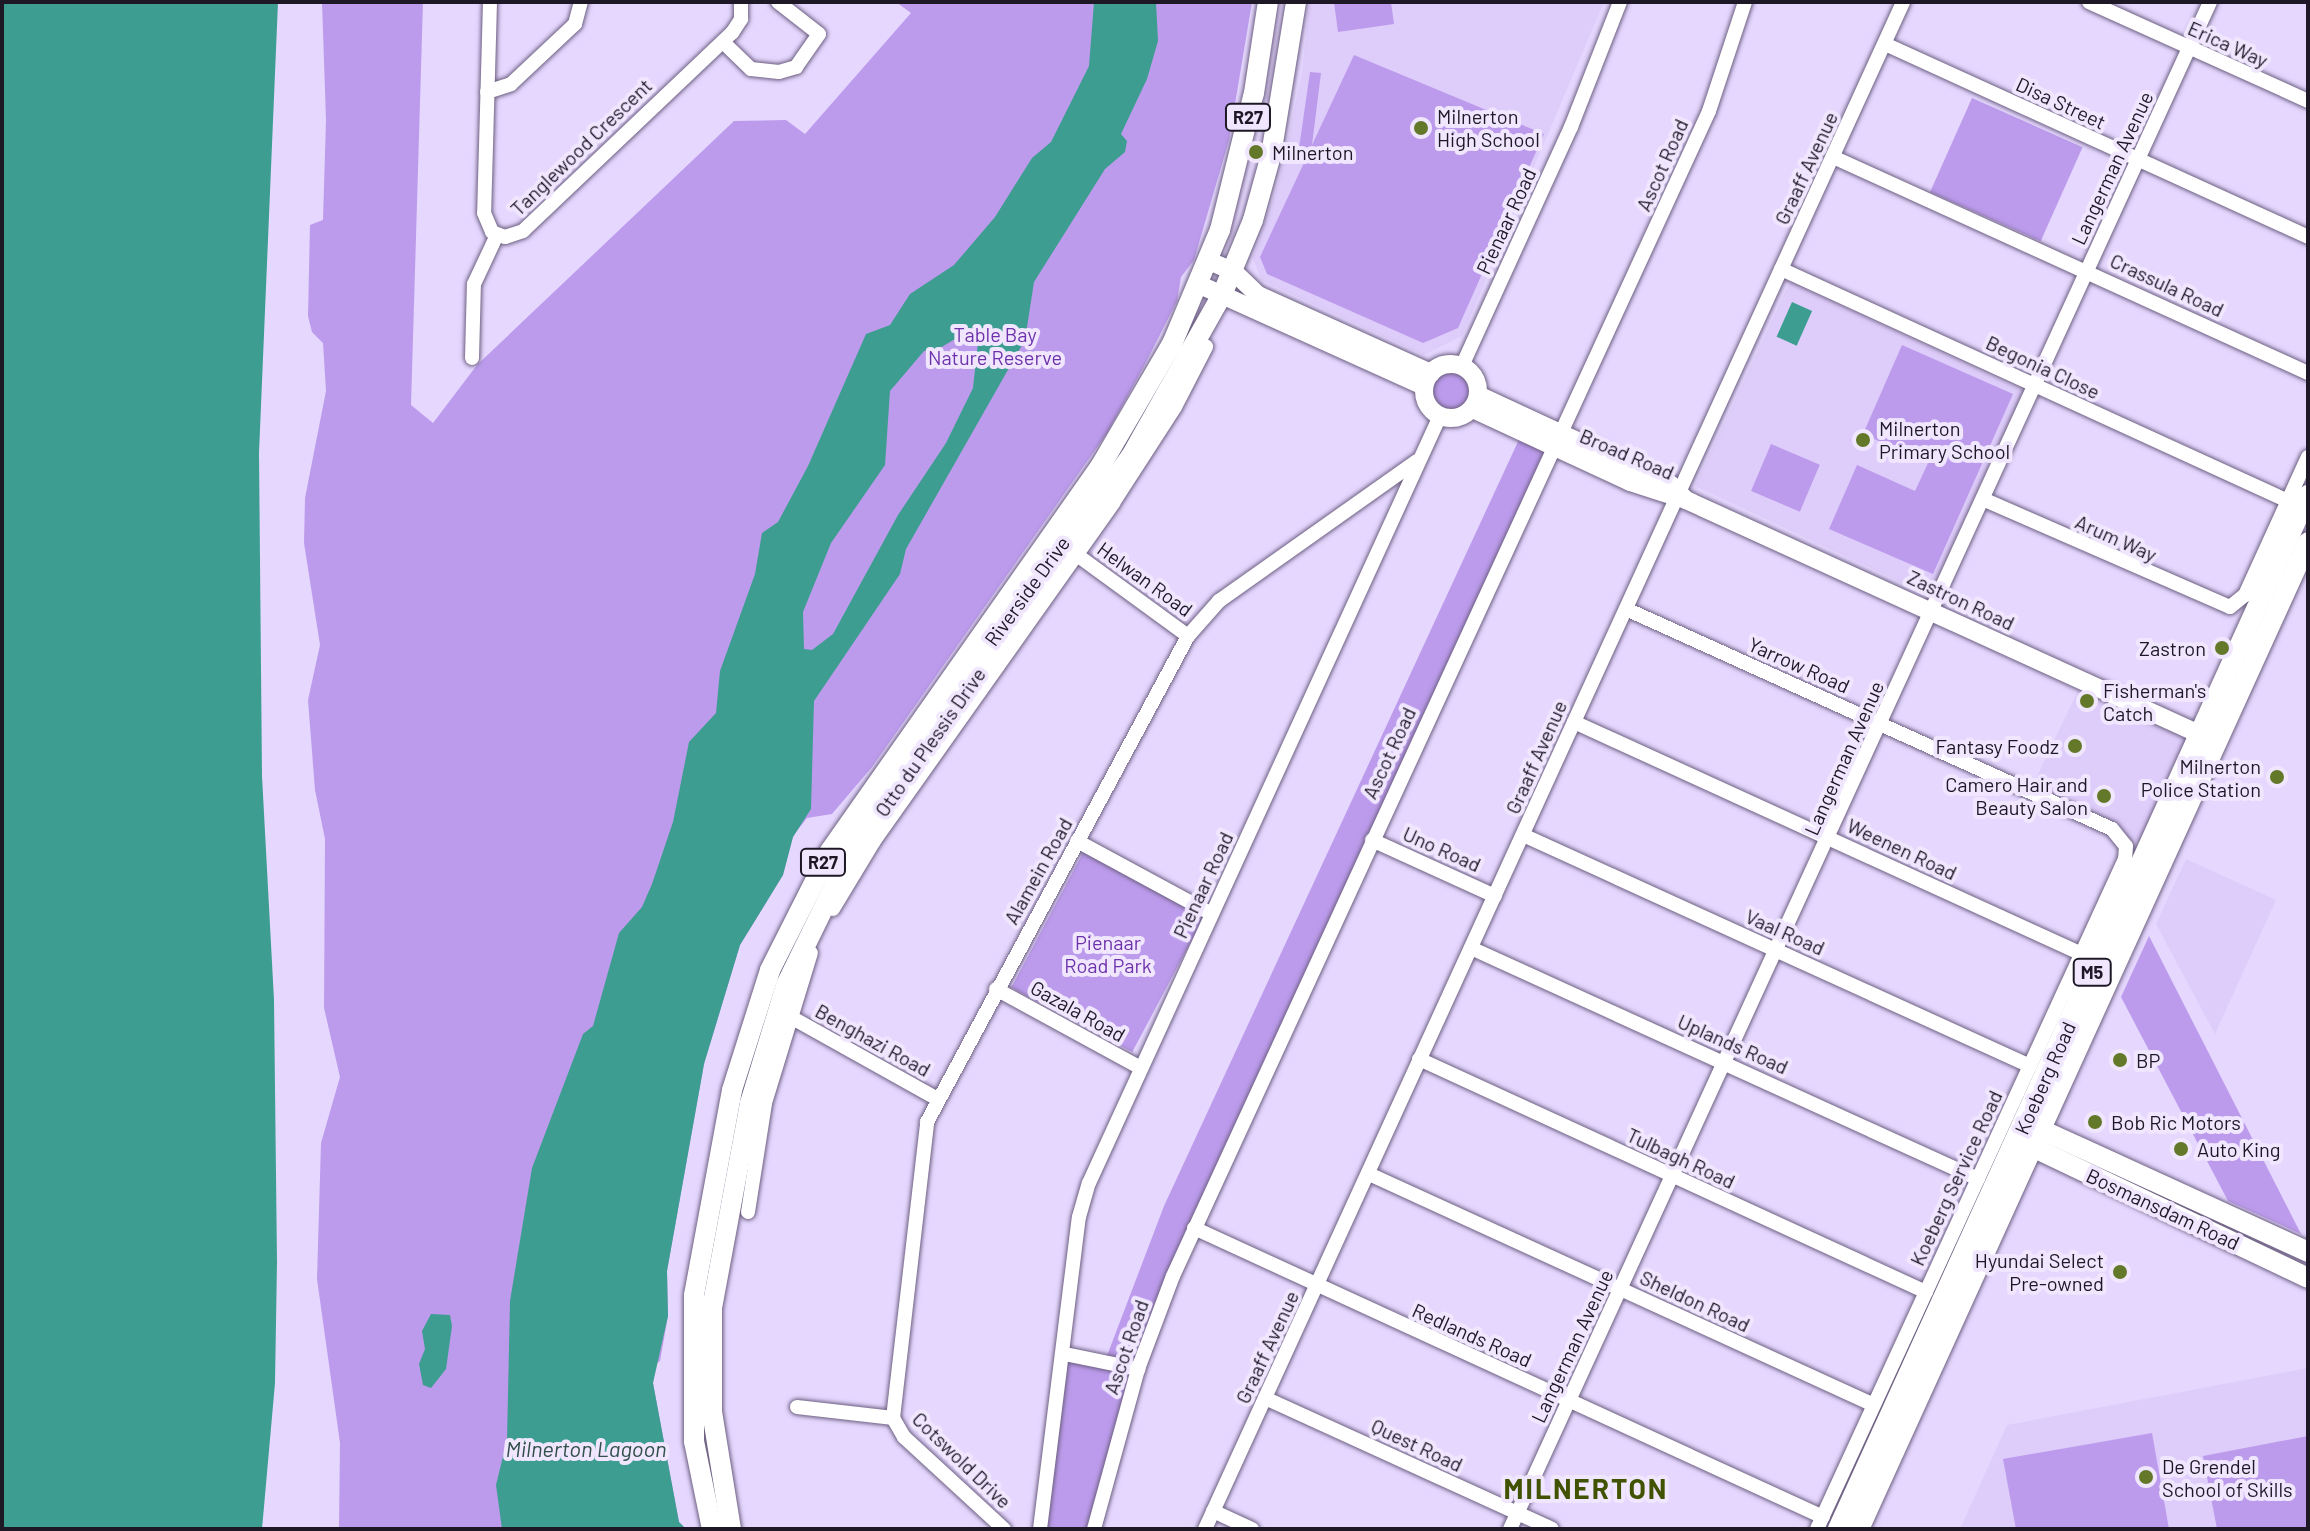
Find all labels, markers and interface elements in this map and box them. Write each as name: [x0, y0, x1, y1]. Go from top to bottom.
street label: Erica Way: [2184, 16, 2272, 72]
street label: Disa Street: [2012, 72, 2110, 134]
street label: Tanglewood Crescent: [505, 73, 657, 221]
street label: Langerman Avenue: [2066, 88, 2158, 248]
road number: R27: [1224, 103, 1272, 131]
place label: Milnerton High School: [1437, 104, 1540, 151]
street label: Graaff Avenue: [1769, 108, 1843, 228]
street label: Ascot Road: [1631, 115, 1693, 215]
marker: Milnerton High School: [1412, 119, 1430, 137]
place label: Milnerton: [1272, 140, 1354, 164]
marker: Milnerton: [1247, 143, 1265, 161]
street label: Pienaar Road: [1471, 164, 1541, 278]
street label: Crassula Road: [2107, 248, 2227, 322]
park label: Table Bay Nature Reserve: [928, 323, 1062, 370]
street label: Begonia Close: [1982, 330, 2104, 404]
place label: Milnerton Primary School: [1879, 416, 2010, 463]
street label: Broad Road: [1576, 423, 1678, 485]
marker: Milnerton Primary School: [1854, 431, 1872, 449]
street label: Arum Way: [2072, 509, 2160, 567]
street label: Riverside Drive: [979, 532, 1075, 650]
street label: Helwan Road: [1093, 536, 1197, 622]
street label: Zastron Road: [1904, 565, 2018, 635]
street label: Yarrow Road: [1745, 632, 1853, 698]
place label: Zastron: [2139, 636, 2206, 660]
marker: Zastron: [2213, 639, 2231, 657]
street label: Otto du Plessis Drive: [870, 663, 990, 821]
street label: Langerman Avenue: [1799, 677, 1889, 839]
place label: Fisherman's Catch: [2103, 678, 2206, 725]
marker: Fisherman's Catch: [2078, 692, 2096, 710]
street label: Graaff Avenue: [1500, 697, 1572, 817]
street label: Ascot Road: [1357, 703, 1421, 803]
place label: Fantasy Foodz: [1935, 734, 2059, 758]
marker: Fantasy Foodz: [2066, 737, 2084, 755]
place label: Milnerton Police Station: [2141, 754, 2261, 801]
marker: Milnerton Police Station: [2268, 768, 2286, 786]
place label: Camero Hair and Beauty Salon: [1945, 772, 2088, 819]
marker: Camero Hair and Beauty Salon: [2095, 787, 2113, 805]
street label: Weenen Road: [1843, 813, 1961, 885]
street label: Alamein Road: [999, 814, 1077, 928]
street label: Uno Road: [1399, 821, 1485, 877]
street label: Pienaar Road: [1168, 828, 1238, 942]
road number: R27: [799, 848, 847, 876]
street label: Vaal Road: [1742, 904, 1828, 960]
park label: Pienaar Road Park: [1064, 931, 1152, 978]
road number: M5: [2072, 958, 2112, 986]
street label: Gazala Road: [1026, 975, 1130, 1047]
street label: Benghazi Road: [811, 999, 935, 1081]
street label: Uplands Road: [1674, 1009, 1792, 1079]
street label: Koeberg Road: [2009, 1018, 2081, 1138]
place label: BP: [2136, 1048, 2160, 1072]
marker: BP: [2111, 1051, 2129, 1069]
street label: Koeberg Service Road: [1905, 1087, 2007, 1269]
place label: Bob Ric Motors: [2111, 1110, 2241, 1134]
marker: Bob Ric Motors: [2086, 1113, 2104, 1131]
street label: Tulbagh Road: [1623, 1122, 1739, 1194]
place label: Auto King: [2197, 1137, 2281, 1161]
marker: Auto King: [2172, 1140, 2190, 1158]
street label: Bosmansdam Road: [2083, 1163, 2243, 1255]
place label: Hyundai Select Pre-owned: [1975, 1248, 2104, 1295]
marker: Hyundai Select Pre-owned: [2111, 1263, 2129, 1281]
street label: Sheldon Road: [1636, 1265, 1754, 1337]
street label: Langerman Avenue: [1526, 1266, 1618, 1426]
street label: Graaff Avenue: [1230, 1287, 1304, 1407]
street label: Ascot Road: [1099, 1297, 1153, 1397]
street label: Redlands Road: [1409, 1298, 1535, 1372]
street label: Cotswold Drive: [908, 1407, 1016, 1513]
street label: Quest Road: [1368, 1413, 1466, 1477]
water label: Milnerton Lagoon: [505, 1436, 667, 1462]
place label: De Grendel School of Skills: [2162, 1454, 2293, 1501]
marker: De Grendel School of Skills: [2137, 1468, 2155, 1486]
district label: MILNERTON: [1504, 1471, 1668, 1505]

